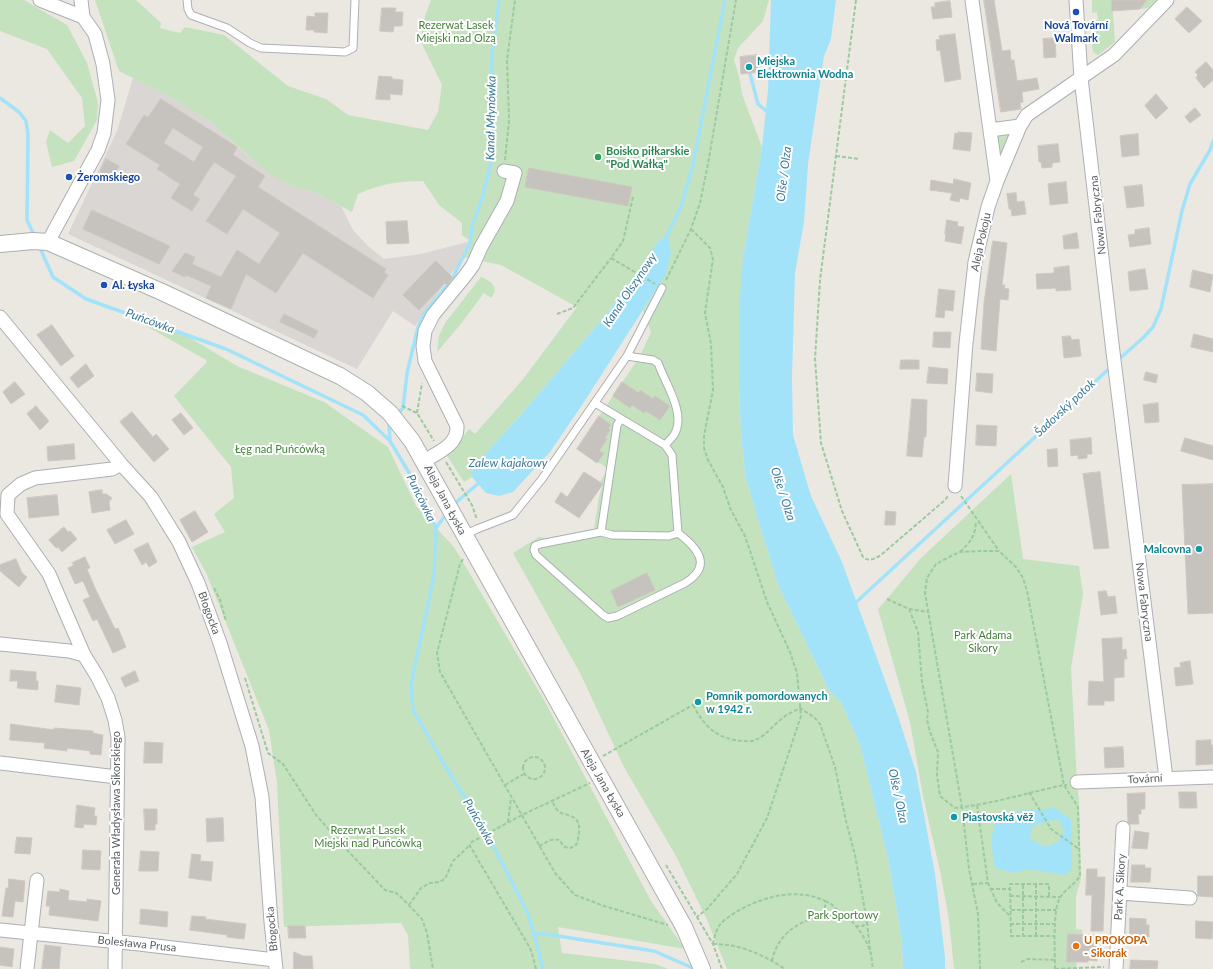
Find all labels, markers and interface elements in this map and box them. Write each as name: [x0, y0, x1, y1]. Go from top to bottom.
marker: Nová Tovární Walmark: [1071, 7, 1081, 17]
park label: Rezerwat Lasek Miejski nad Olzą: [416, 18, 496, 44]
place label: Nová Tovární Walmark: [1044, 18, 1108, 44]
place label: Miejska Elektrownia Wodna: [757, 54, 853, 80]
marker: Miejska Elektrownia Wodna: [744, 62, 754, 72]
water label: Kanał Młynówka: [483, 76, 499, 160]
place label: Boisko piłkarskie "Pod Wałką": [606, 144, 689, 170]
water label: Olše / Olza: [773, 146, 795, 202]
marker: Boisko piłkarskie "Pod Wałką": [593, 152, 603, 162]
place label: Żeromskiego: [77, 170, 140, 184]
marker: Żeromskiego: [64, 172, 74, 182]
street label: Nowa Fabryczna: [1087, 175, 1109, 255]
street label: Aleja Pokoju: [968, 211, 994, 273]
water label: Kanał Olszynowy: [600, 250, 660, 330]
place label: Al. Łyska: [112, 278, 155, 292]
marker: Al. Łyska: [99, 280, 109, 290]
water label: Puńcówka: [124, 305, 176, 337]
water label: Šadovský potok: [1032, 376, 1098, 440]
park label: Łęg nad Puńcówką: [235, 442, 325, 456]
water label: Zalew kajakowy: [469, 456, 547, 470]
street label: Aleja Jana Łyska: [421, 463, 469, 537]
water label: Olše / Olza: [768, 465, 798, 523]
water label: Puńcówka: [403, 472, 439, 524]
place label: Malcovna: [1143, 542, 1191, 556]
marker: Malcovna: [1194, 544, 1204, 554]
street label: Nowa Fabryczna: [1133, 562, 1155, 642]
street label: Błogocka: [195, 590, 223, 636]
park label: Park Adama Sikory: [954, 628, 1012, 654]
place label: Pomnik pomordowanych w 1942 r.: [706, 689, 828, 715]
marker: Pomnik pomordowanych w 1942 r.: [693, 697, 703, 707]
street label: Generała Władysława Sikorskiego: [109, 731, 123, 895]
street label: Aleja Jana Łyska: [578, 746, 628, 820]
water label: Olše / Olza: [885, 767, 911, 825]
street label: Tovární: [1127, 771, 1163, 787]
water label: Puńcówka: [460, 796, 498, 848]
place label: Piastovská věž: [962, 810, 1033, 824]
marker: Piastovská věž: [949, 812, 959, 822]
park label: Rezerwat Lasek Miejski nad Puńcówką: [314, 823, 422, 849]
street label: Park A. Sikory: [1112, 853, 1128, 921]
street label: Błogocka: [263, 906, 281, 952]
park label: Park Sportowy: [808, 908, 878, 922]
street label: Bolesława Prusa: [97, 933, 177, 955]
place label: U PROKOPA - Sikorák: [1084, 933, 1147, 959]
marker: U PROKOPA - Sikorák: [1071, 941, 1081, 951]

